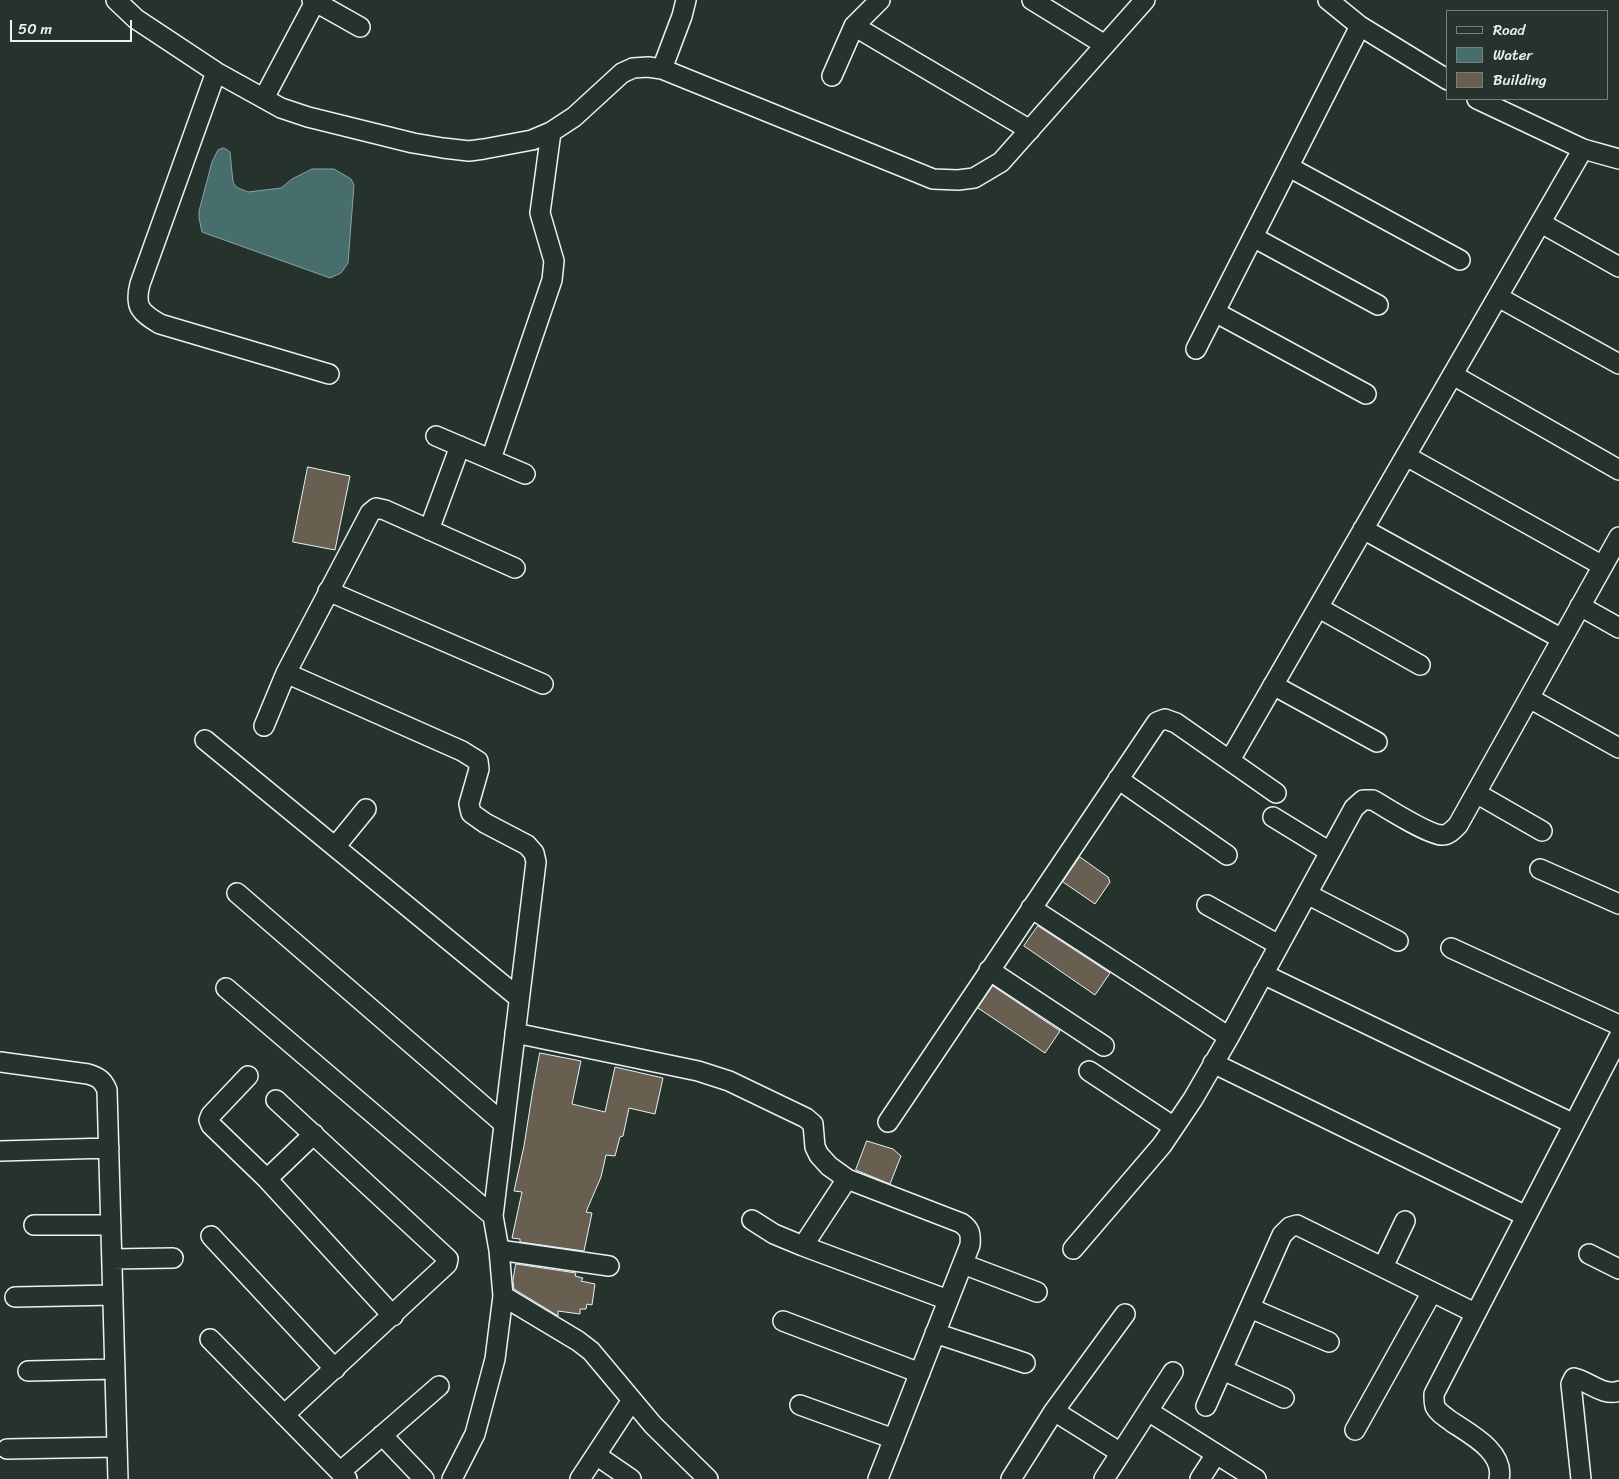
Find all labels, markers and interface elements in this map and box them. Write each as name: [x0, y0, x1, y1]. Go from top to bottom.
scale bar: [12, 10, 135, 42]
legend: [1446, 10, 1609, 100]
text: 50 m: [18, 16, 52, 42]
text: Road: [1493, 17, 1525, 43]
text: Water: [1493, 42, 1533, 68]
text: Building: [1493, 67, 1547, 93]

